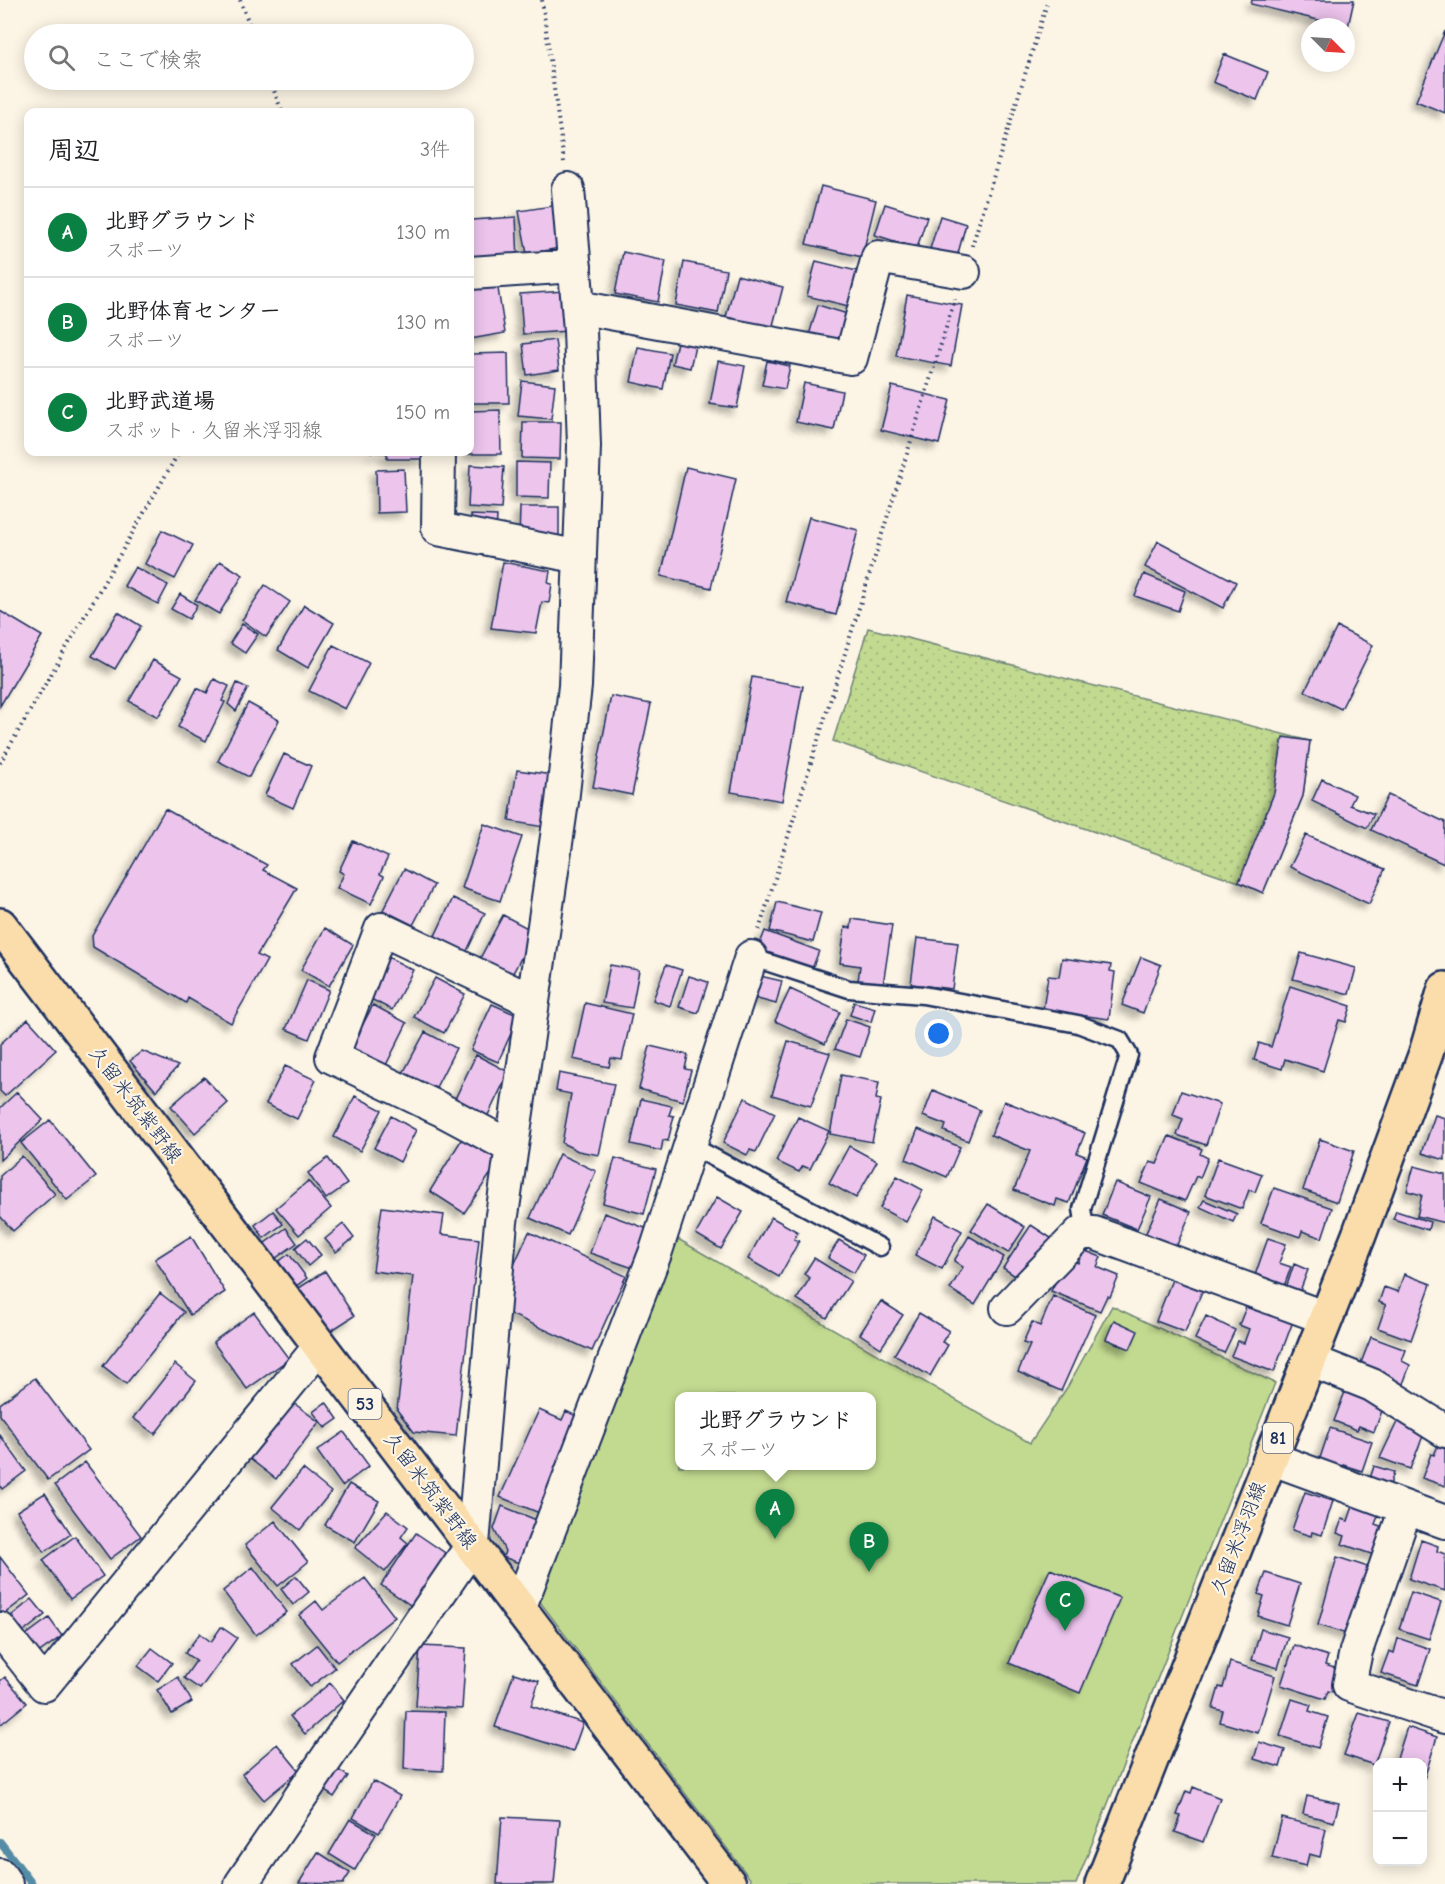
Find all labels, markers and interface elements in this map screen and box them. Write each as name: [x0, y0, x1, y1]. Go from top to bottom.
north arrow: [1301, 18, 1355, 72]
search box: [24, 24, 474, 90]
icon: search: [45, 41, 78, 74]
text: ここで検索: [93, 47, 203, 73]
text: 周辺: [48, 136, 100, 166]
text: 3件: [420, 138, 450, 161]
text: 北野グラウンド: [105, 208, 259, 234]
text: A: [62, 221, 73, 244]
text: 130 m: [397, 221, 450, 244]
text: スポーツ: [105, 239, 185, 262]
text: 北野体育センター: [105, 298, 281, 324]
text: B: [61, 311, 74, 334]
text: 130 m: [397, 311, 450, 334]
text: スポーツ: [105, 329, 185, 352]
text: 北野武道場: [105, 388, 215, 414]
text: C: [61, 401, 74, 424]
text: 150 m: [396, 401, 450, 424]
text: スポット · 久留米浮羽線: [105, 419, 322, 442]
your location: [924, 1019, 953, 1048]
street label: 久留米筑紫野線: [84, 1041, 187, 1167]
road number: 53: [348, 1389, 382, 1419]
popup: [675, 1392, 876, 1470]
text: 北野グラウンド: [698, 1407, 853, 1433]
road number: 81: [1263, 1423, 1293, 1453]
street label: 久留米筑紫野線: [379, 1427, 482, 1553]
text: スポーツ: [698, 1438, 778, 1461]
street label: 久留米浮羽線: [1206, 1478, 1271, 1598]
pin: A: [756, 1490, 794, 1539]
pin: B: [850, 1522, 888, 1572]
pin: C: [1046, 1582, 1084, 1631]
map controls: [1373, 1758, 1427, 1866]
button: +: [1373, 1758, 1427, 1812]
button: −: [1373, 1812, 1427, 1866]

